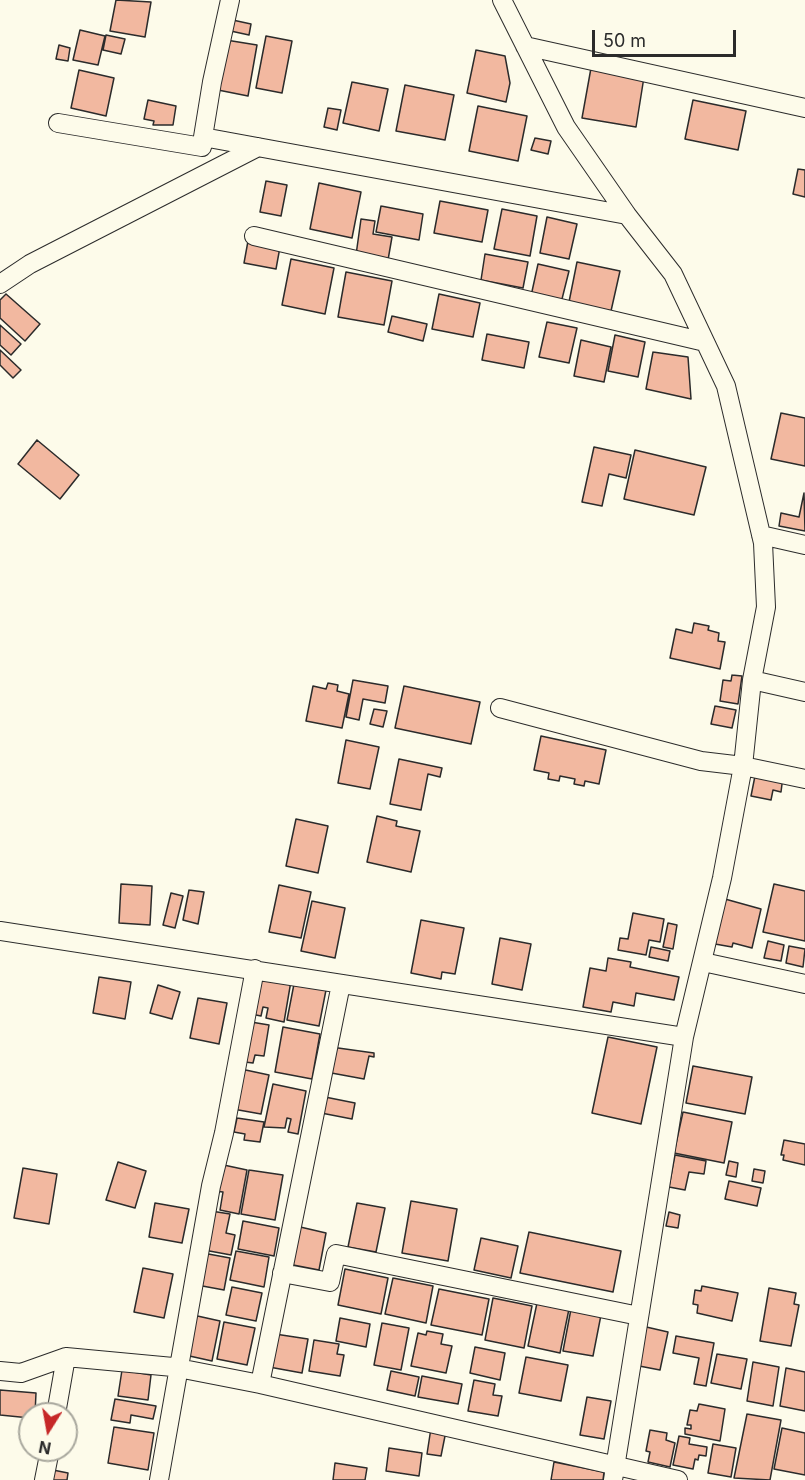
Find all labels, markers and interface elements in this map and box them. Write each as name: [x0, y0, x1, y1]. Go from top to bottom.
scale bar: [595, 18, 739, 56]
text: 50 m: [603, 30, 646, 51]
north arrow: [18, 1402, 78, 1462]
text: N: [37, 1437, 53, 1459]

